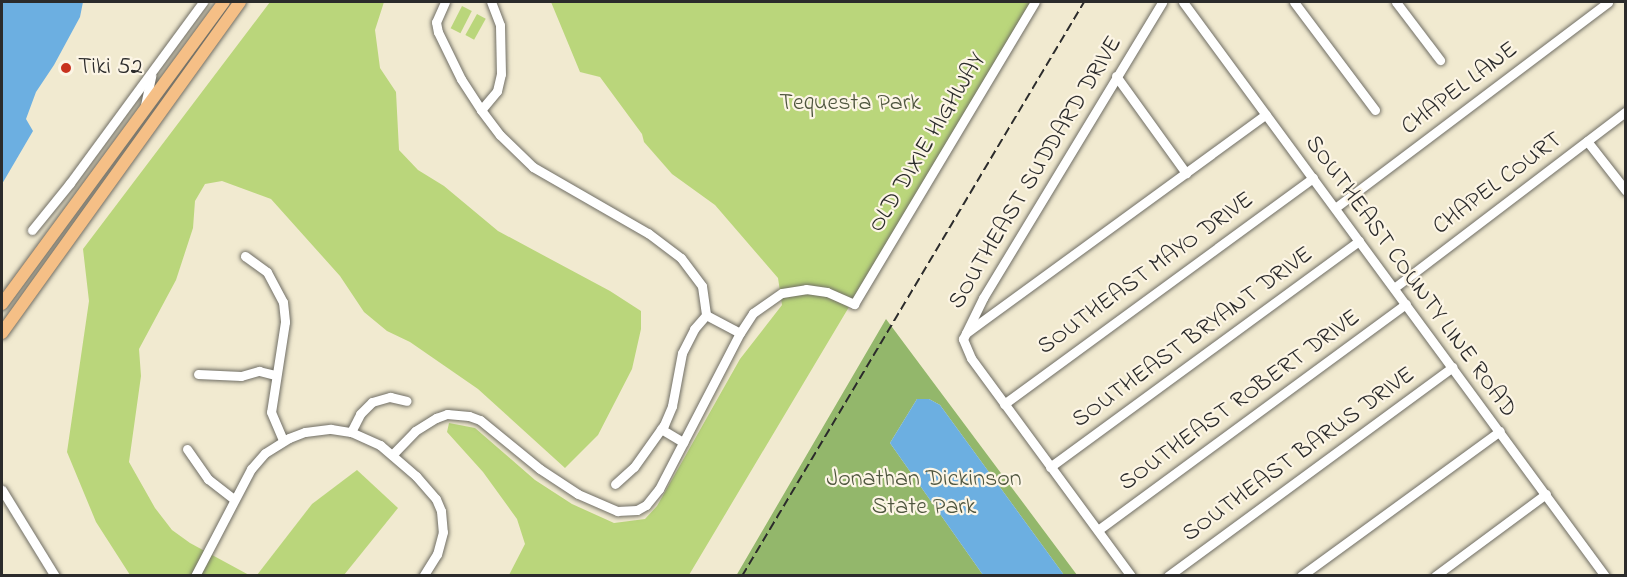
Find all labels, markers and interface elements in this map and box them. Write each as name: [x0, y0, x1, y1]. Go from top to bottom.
street label: SOUTHEAST SUDDARD DRIVE: [943, 31, 1129, 315]
street label: CHAPEL LANE: [1396, 36, 1524, 142]
street label: OLD DIXIE HIGHWAY: [863, 48, 993, 238]
place label: Tiki 52: [78, 54, 143, 82]
marker: Tiki 52: [59, 61, 73, 75]
park label: Tequesta Park: [779, 90, 921, 118]
street label: CHAPEL COURT: [1428, 126, 1568, 242]
street label: SOUTHEAST COUNTY LINE ROAD: [1298, 130, 1522, 424]
street label: SOUTHEAST MAYO DRIVE: [1032, 186, 1260, 362]
street label: SOUTHEAST BRYANT DRIVE: [1067, 241, 1319, 435]
street label: SOUTHEAST ROBERT DRIVE: [1114, 304, 1366, 498]
street label: SOUTHEAST BARUS DRIVE: [1177, 361, 1421, 549]
park label: Jonathan Dickinson State Park: [826, 466, 1022, 522]

